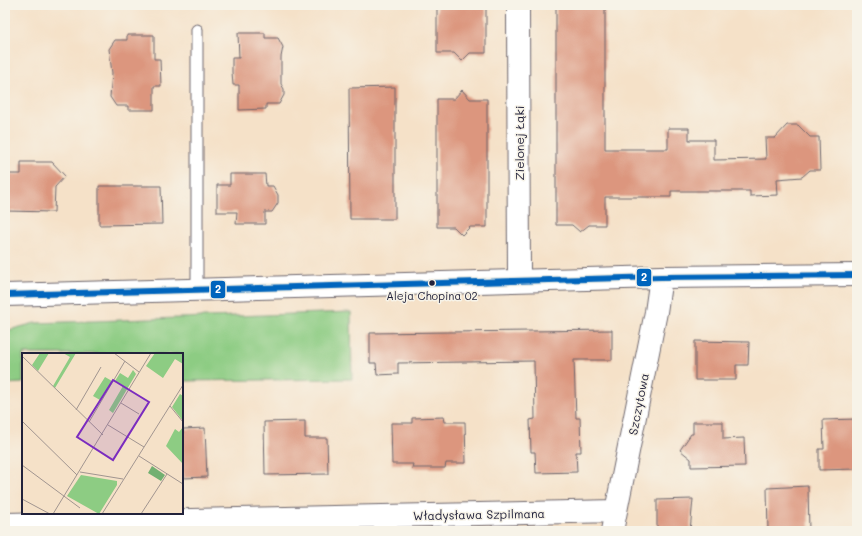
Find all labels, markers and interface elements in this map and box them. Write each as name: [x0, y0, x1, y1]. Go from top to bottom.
street label: Zielonej Łąki: [511, 105, 527, 181]
line badge: 2: [636, 268, 652, 287]
text: 2: [641, 269, 647, 284]
marker: Aleja Chopina 02: [427, 278, 437, 288]
line badge: 2: [210, 280, 226, 299]
text: 2: [215, 281, 221, 296]
place label: Aleja Chopina 02: [386, 288, 478, 303]
inset map: [22, 353, 183, 514]
street label: Szczytowa: [624, 372, 652, 436]
street label: Władysława Szpilmana: [413, 505, 545, 523]

